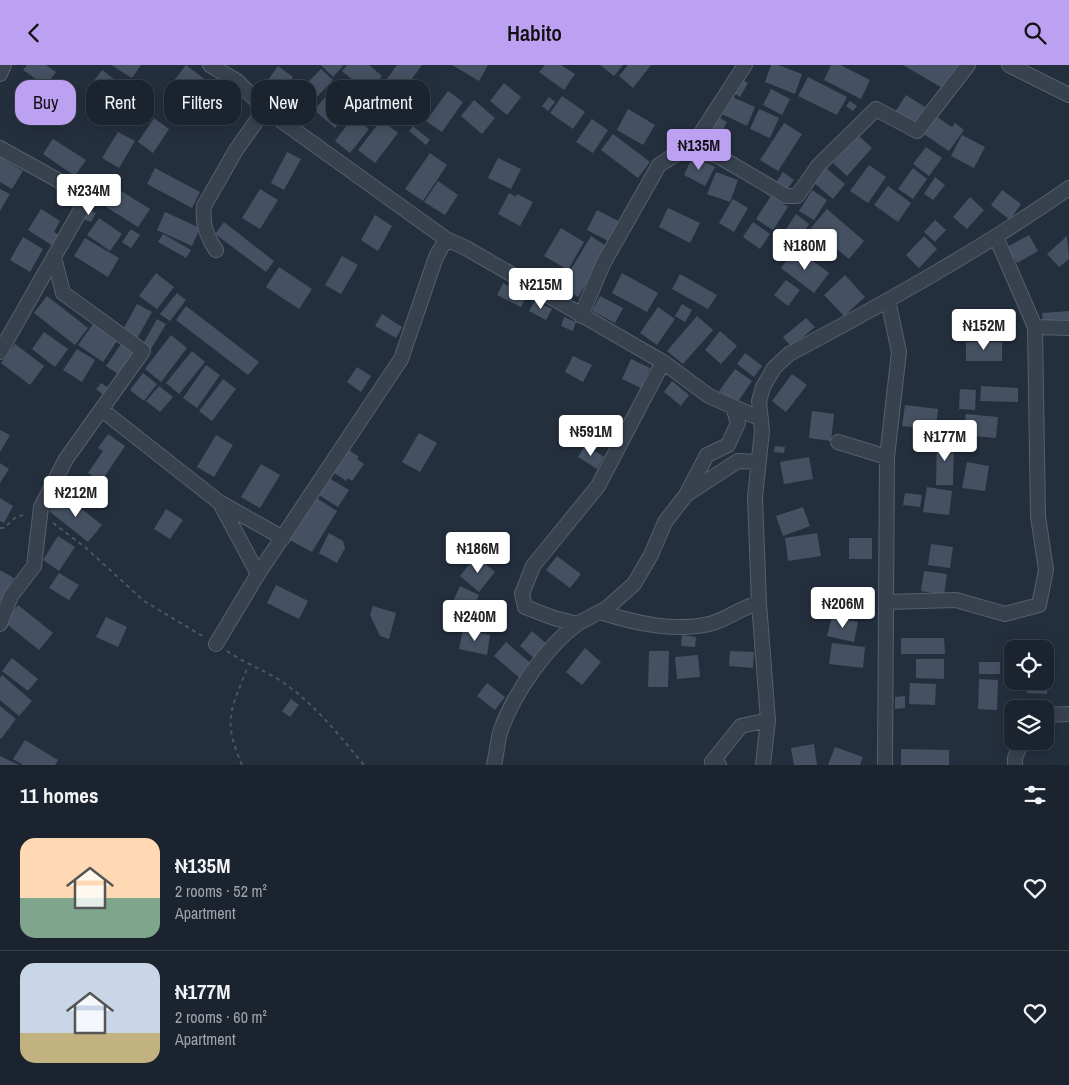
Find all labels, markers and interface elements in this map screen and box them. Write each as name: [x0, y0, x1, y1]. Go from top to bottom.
text: Habito: [507, 18, 562, 48]
icon: back: [20, 19, 48, 47]
icon: search: [1021, 19, 1049, 47]
chip: Buy: [15, 80, 76, 125]
chip: Rent: [86, 80, 154, 125]
chip: Filters: [164, 80, 241, 125]
chip: New: [251, 80, 316, 125]
chip: Apartment: [326, 80, 430, 125]
pin: ₦135M: [664, 129, 734, 171]
text: ₦135M: [678, 134, 720, 156]
pin: ₦234M: [54, 173, 124, 216]
text: ₦234M: [68, 179, 110, 201]
pin: ₦180M: [770, 229, 840, 271]
text: ₦180M: [784, 234, 826, 256]
pin: ₦215M: [506, 267, 576, 310]
text: ₦215M: [520, 273, 562, 295]
pin: ₦152M: [949, 309, 1019, 351]
text: ₦152M: [963, 314, 1005, 336]
pin: ₦591M: [556, 415, 626, 457]
pin: ₦177M: [910, 419, 980, 462]
text: ₦591M: [570, 420, 612, 442]
text: ₦177M: [924, 425, 966, 447]
pin: ₦212M: [41, 475, 111, 518]
text: ₦212M: [55, 481, 97, 503]
pin: ₦186M: [443, 531, 513, 574]
text: ₦186M: [457, 537, 499, 559]
pin: ₦206M: [808, 587, 878, 629]
text: ₦206M: [822, 592, 864, 614]
pin: ₦240M: [440, 599, 510, 642]
text: ₦240M: [454, 605, 496, 627]
map controls: [1004, 640, 1054, 750]
button: locate: [1004, 640, 1054, 690]
button: layers: [1004, 700, 1054, 750]
text: 11 homes: [20, 781, 99, 810]
icon: filters: [1021, 781, 1049, 809]
text: ₦135M: [175, 851, 231, 880]
icon: home: [60, 858, 120, 918]
icon: heart: [1021, 874, 1049, 902]
text: 2 rooms · 52 m²: [175, 880, 267, 902]
text: Apartment: [175, 902, 236, 924]
text: ₦177M: [175, 977, 231, 1006]
icon: home: [60, 983, 120, 1043]
icon: heart: [1021, 999, 1049, 1027]
text: 2 rooms · 60 m²: [175, 1006, 267, 1028]
text: Apartment: [175, 1028, 236, 1050]

